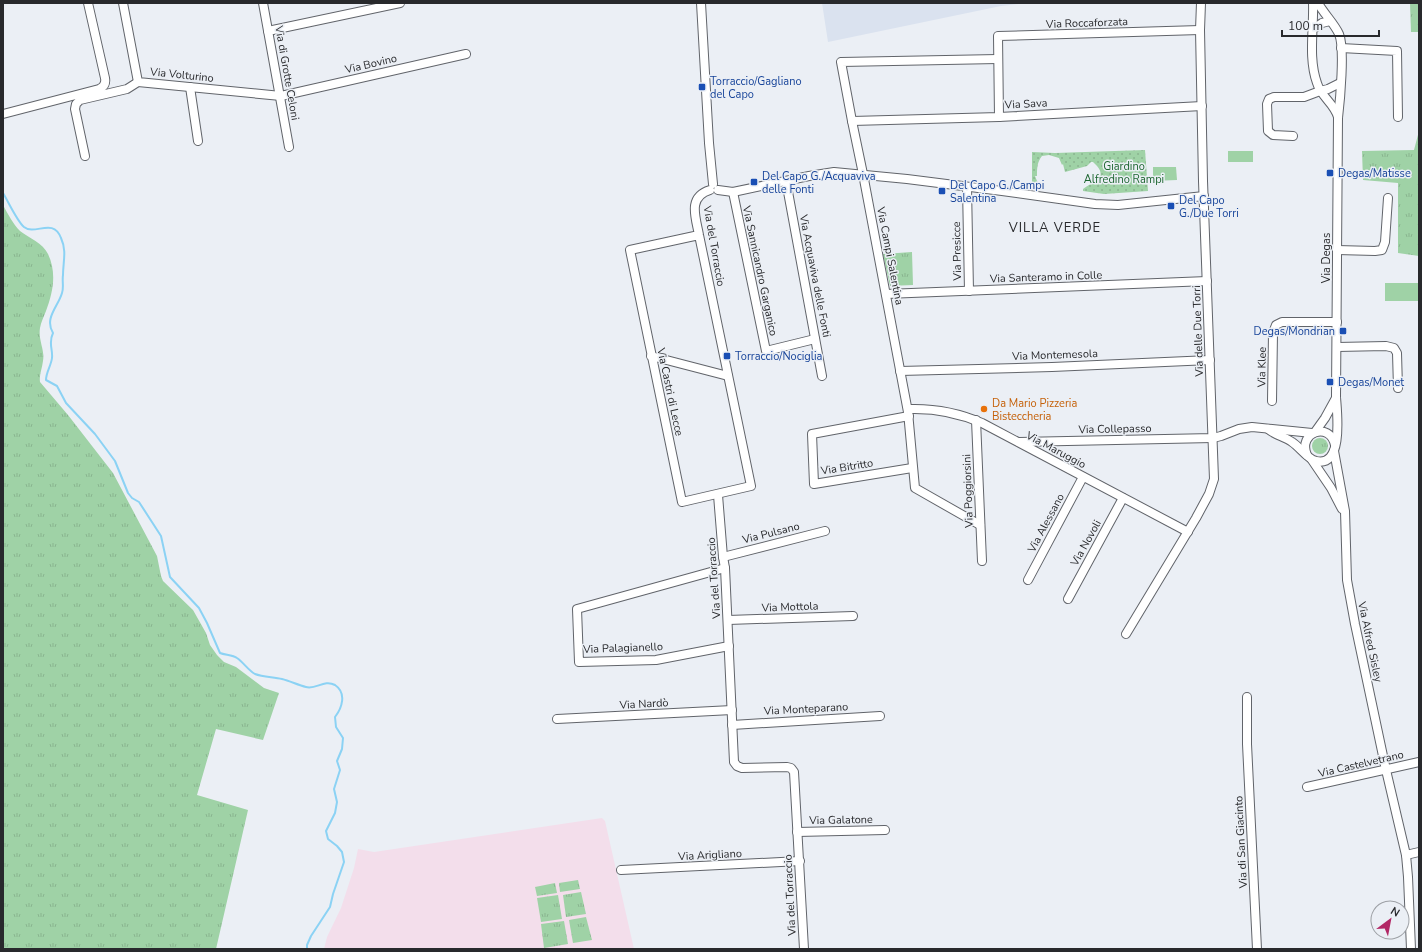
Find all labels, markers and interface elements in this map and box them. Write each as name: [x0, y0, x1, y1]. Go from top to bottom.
scale bar: [1282, 12, 1379, 38]
street label: Via Roccaforzata: [1045, 14, 1128, 32]
text: 100 m: [1288, 18, 1323, 34]
street label: Via di Grotte Celoni: [271, 24, 303, 121]
street label: Via Bovino: [343, 51, 398, 77]
street label: Via Volturino: [148, 64, 215, 86]
place label: Torraccio/Gagliano del Capo: [710, 74, 802, 102]
marker: Torraccio/Gagliano del Capo: [697, 82, 707, 92]
street label: Via Sava: [1003, 95, 1048, 113]
park label: Giardino Alfredino Rampi: [1084, 159, 1164, 187]
place label: Degas/Matisse: [1338, 166, 1411, 181]
marker: Degas/Matisse: [1325, 168, 1335, 178]
place label: Del Capo G./Acquaviva delle Fonti: [762, 169, 876, 197]
marker: Del Capo G./Acquaviva delle Fonti: [749, 177, 759, 187]
place label: Del Capo G./Campi Salentina: [950, 178, 1044, 206]
marker: Del Capo G./Campi Salentina: [937, 186, 947, 196]
place label: Del Capo G./Due Torri: [1179, 193, 1239, 221]
marker: Del Capo G./Due Torri: [1166, 201, 1176, 211]
street label: Via del Torraccio: [699, 204, 728, 287]
street label: Via Sannicandro Garganico: [739, 204, 781, 337]
street label: Via Campi Salentina: [873, 205, 907, 306]
street label: Via Acquaviva delle Fonti: [796, 212, 834, 339]
district label: VILLA VERDE: [1008, 219, 1101, 237]
street label: Via Presicce: [949, 221, 965, 282]
street label: Via Degas: [1319, 233, 1334, 284]
street label: Via Santeramo in Colle: [989, 268, 1103, 286]
street label: Via delle Due Torri: [1189, 285, 1207, 378]
place label: Degas/Mondrian: [1254, 324, 1335, 339]
marker: Degas/Mondrian: [1338, 326, 1348, 336]
street label: Via Castri di Lecce: [653, 346, 687, 438]
street label: Via Montemesola: [1011, 346, 1098, 364]
street label: Via Klee: [1254, 346, 1270, 388]
place label: Torraccio/Nociglia: [735, 349, 823, 364]
marker: Torraccio/Nociglia: [722, 351, 732, 361]
place label: Degas/Monet: [1338, 375, 1404, 390]
marker: Degas/Monet: [1325, 377, 1335, 387]
place label: Da Mario Pizzeria Bisteccheria: [992, 396, 1077, 424]
marker: Da Mario Pizzeria Bisteccheria: [979, 404, 989, 414]
street label: Via Collepasso: [1077, 421, 1152, 437]
street label: Via Maruggio: [1023, 427, 1089, 472]
street label: Via Poggiorsini: [959, 454, 977, 529]
street label: Via Bitritto: [819, 455, 874, 479]
street label: Via Alessano: [1024, 491, 1068, 556]
street label: Via Novoli: [1067, 517, 1105, 570]
street label: Via Pulsano: [740, 519, 801, 548]
street label: Via del Torraccio: [704, 537, 724, 620]
street label: Via Mottola: [760, 599, 819, 616]
street label: Via Alfred Sisley: [1354, 599, 1386, 684]
street label: Via Palagianello: [582, 639, 663, 657]
street label: Via Nardò: [618, 695, 669, 713]
street label: Via Monteparano: [762, 699, 849, 719]
street label: Via Castelvetrano: [1316, 747, 1405, 781]
street label: Via di San Giacinto: [1231, 795, 1251, 890]
street label: Via Galatone: [808, 812, 873, 828]
street label: Via Arigliano: [677, 846, 742, 864]
street label: Via del Torraccio: [780, 854, 800, 937]
north arrow: [1370, 900, 1410, 940]
text: N: [1388, 903, 1403, 920]

